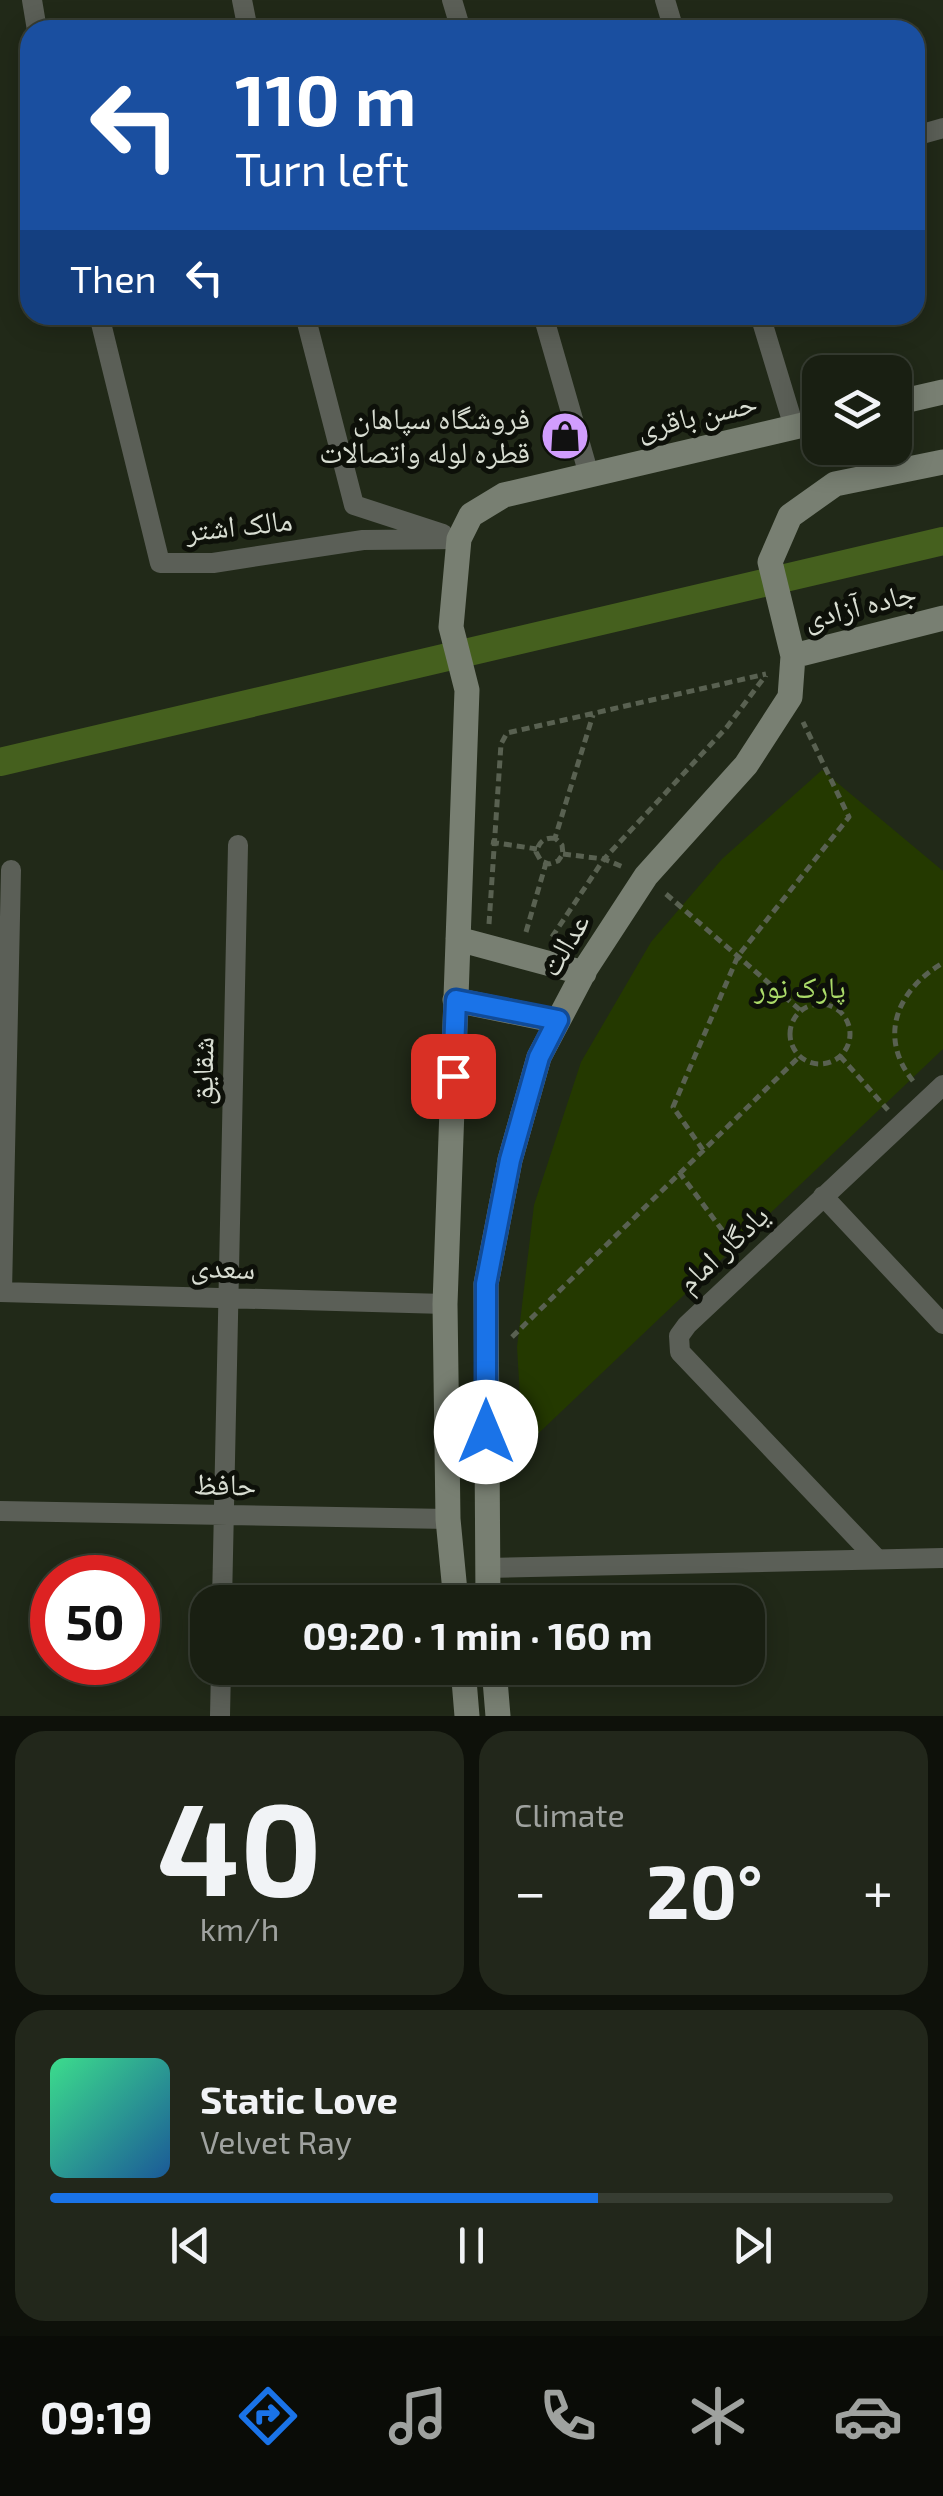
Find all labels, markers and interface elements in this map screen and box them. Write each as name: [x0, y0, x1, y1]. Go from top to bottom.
text: 110 m: [235, 56, 416, 140]
icon: left: [70, 60, 200, 190]
text: Turn left: [235, 141, 409, 195]
icon: left: [177, 250, 232, 305]
text: Then: [70, 255, 157, 301]
map controls: [802, 355, 912, 465]
button: layers: [802, 355, 912, 465]
street label: حسن باقری: [633, 383, 761, 447]
place label: فروشگاه سپاهان قطره لوله واتصالات: [319, 399, 530, 469]
shop icon: فروشگاه سپاهان قطره لوله واتصالات: [539, 410, 591, 462]
street label: مالک اشتر: [183, 500, 294, 548]
street label: جاده آزادی: [799, 573, 920, 637]
street label: عدالت: [531, 906, 596, 982]
park label: پارک نور: [753, 968, 846, 1006]
pin: [411, 1034, 496, 1119]
street label: شقایق: [182, 1036, 222, 1106]
icon: arrive: [426, 1049, 481, 1104]
street label: یادگار امام: [669, 1196, 777, 1301]
street label: سعدی: [190, 1247, 256, 1287]
position arrow: [434, 1380, 538, 1484]
street label: حافظ: [193, 1464, 257, 1502]
speed limit sign: 50: [30, 1555, 160, 1685]
text: 09:20 · 1 min · 160 m: [302, 1612, 653, 1658]
text: 40: [157, 1766, 322, 1922]
text: Climate: [514, 1795, 625, 1833]
text: 20°: [646, 1844, 763, 1934]
text: −: [514, 1857, 546, 1923]
text: +: [863, 1857, 893, 1923]
text: km/h: [200, 1909, 279, 1947]
text: Static Love: [200, 2076, 398, 2122]
text: Velvet Ray: [200, 2122, 352, 2160]
icon: previous: [163, 2218, 218, 2273]
icon: pause: [444, 2218, 499, 2273]
icon: next: [725, 2218, 780, 2273]
icon: directions: [233, 2381, 303, 2451]
icon: music: [383, 2381, 453, 2451]
icon: phone: [533, 2381, 603, 2451]
icon: climate: [683, 2381, 753, 2451]
icon: car: [833, 2381, 903, 2451]
text: 09:19: [40, 2389, 153, 2443]

